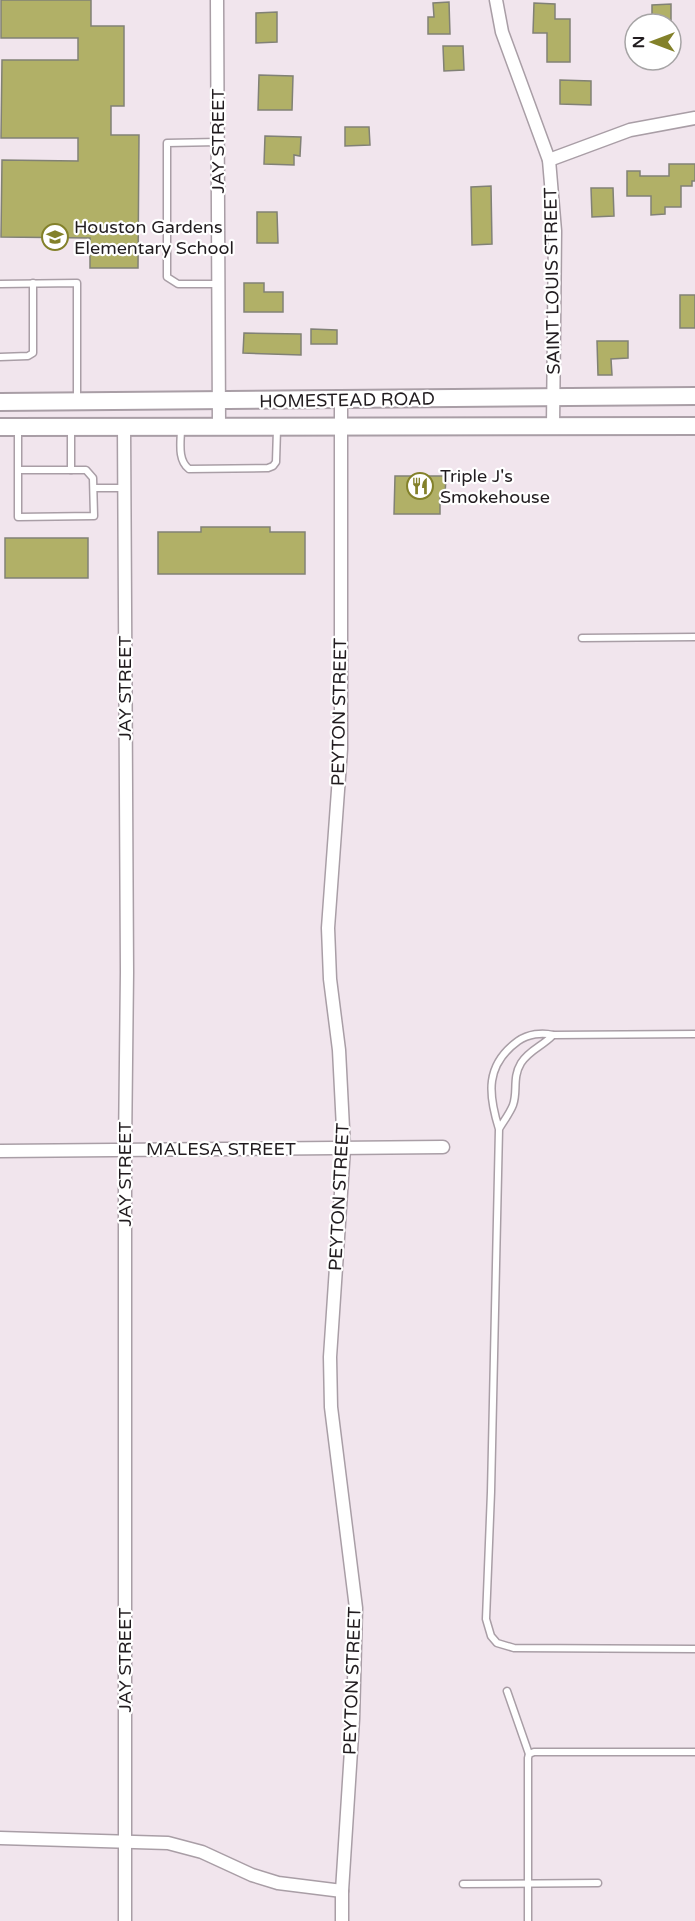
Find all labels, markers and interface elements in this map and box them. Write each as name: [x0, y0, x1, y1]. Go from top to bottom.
north arrow: [623, 12, 683, 72]
text: N: [629, 36, 649, 48]
street label: JAY STREET: [207, 88, 229, 194]
street label: SAINT LOUIS STREET: [539, 187, 565, 375]
place label: Houston Gardens Elementary School: [74, 216, 234, 259]
school or university icon: Houston Gardens Elementary School: [40, 222, 70, 252]
street label: HOMESTEAD ROAD: [259, 387, 435, 413]
place label: Triple J's Smokehouse: [440, 465, 550, 508]
restaurant icon: Triple J's Smokehouse: [405, 471, 435, 501]
street label: JAY STREET: [114, 635, 136, 741]
street label: PEYTON STREET: [327, 638, 351, 786]
street label: JAY STREET: [114, 1121, 136, 1227]
street label: PEYTON STREET: [324, 1122, 354, 1272]
street label: MALESA STREET: [146, 1138, 296, 1160]
street label: JAY STREET: [114, 1607, 136, 1713]
street label: PEYTON STREET: [338, 1607, 366, 1755]

